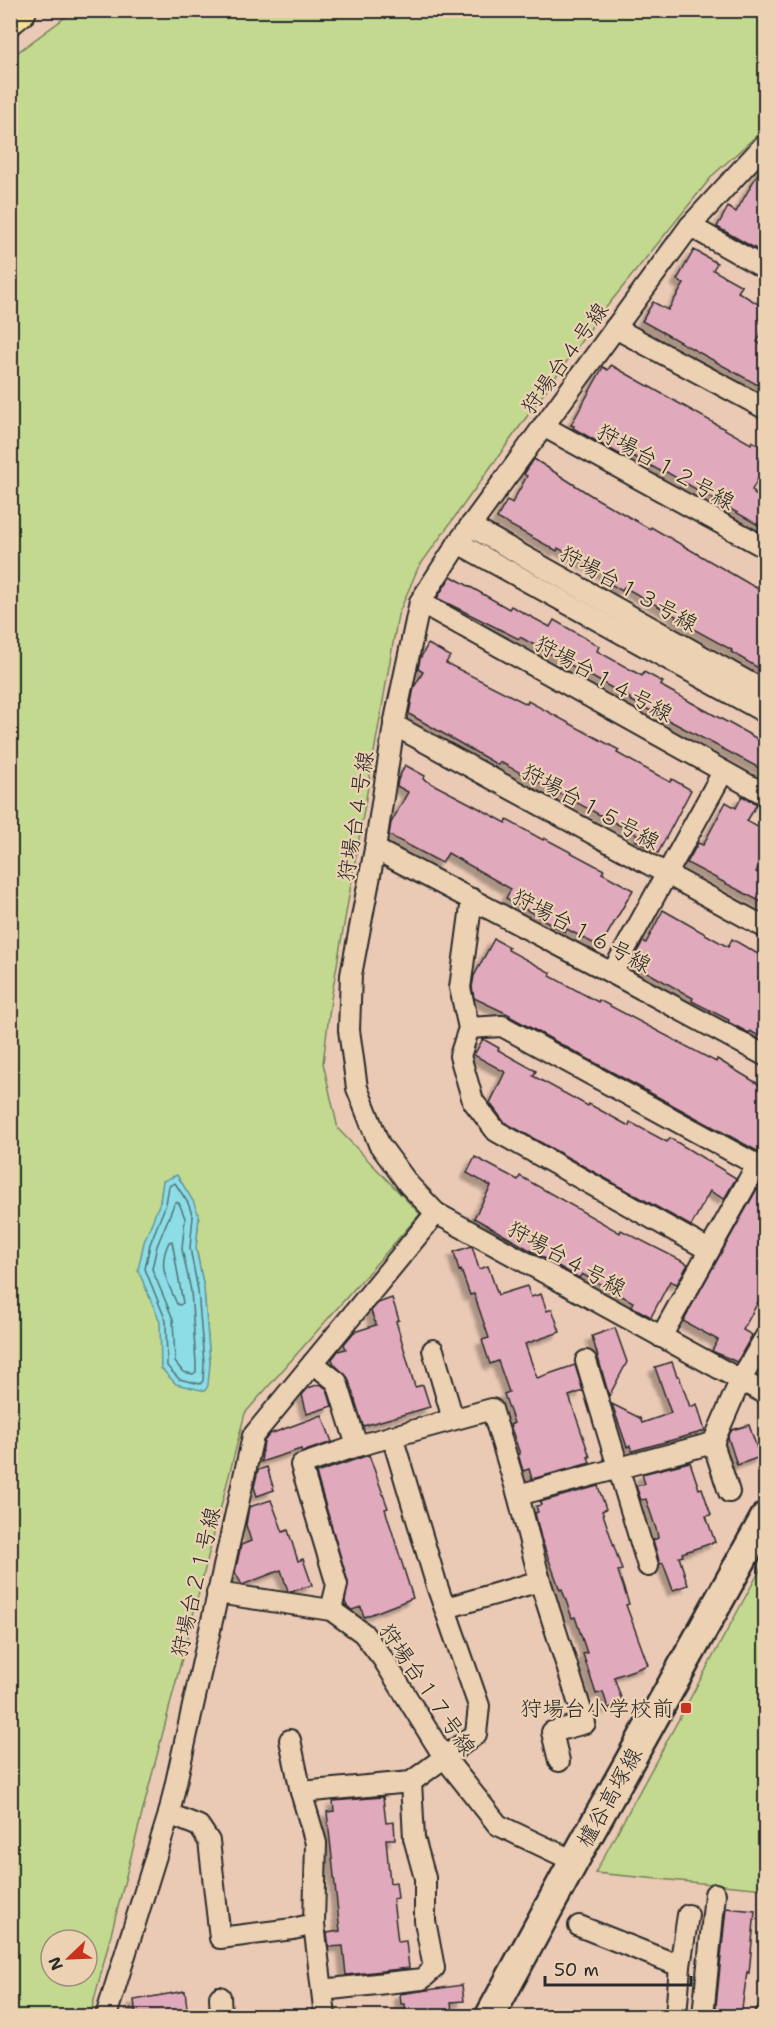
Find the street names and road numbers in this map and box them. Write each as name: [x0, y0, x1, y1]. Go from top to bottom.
street label: 狩場台４号線: [514, 296, 615, 420]
street label: 狩場台１２号線: [591, 416, 740, 516]
street label: 狩場台１３号線: [554, 538, 703, 638]
street label: 狩場台１４号線: [529, 628, 678, 728]
street label: 狩場台４号線: [331, 749, 380, 884]
street label: 狩場台１５号線: [516, 756, 665, 856]
street label: 狩場台１６号線: [507, 881, 657, 979]
street label: 狩場台４号線: [502, 1214, 632, 1303]
street label: 狩場台２１号線: [164, 1504, 227, 1660]
street label: 狩場台１７号線: [373, 1617, 483, 1761]
street label: 櫨谷高塚線: [570, 1742, 649, 1852]

